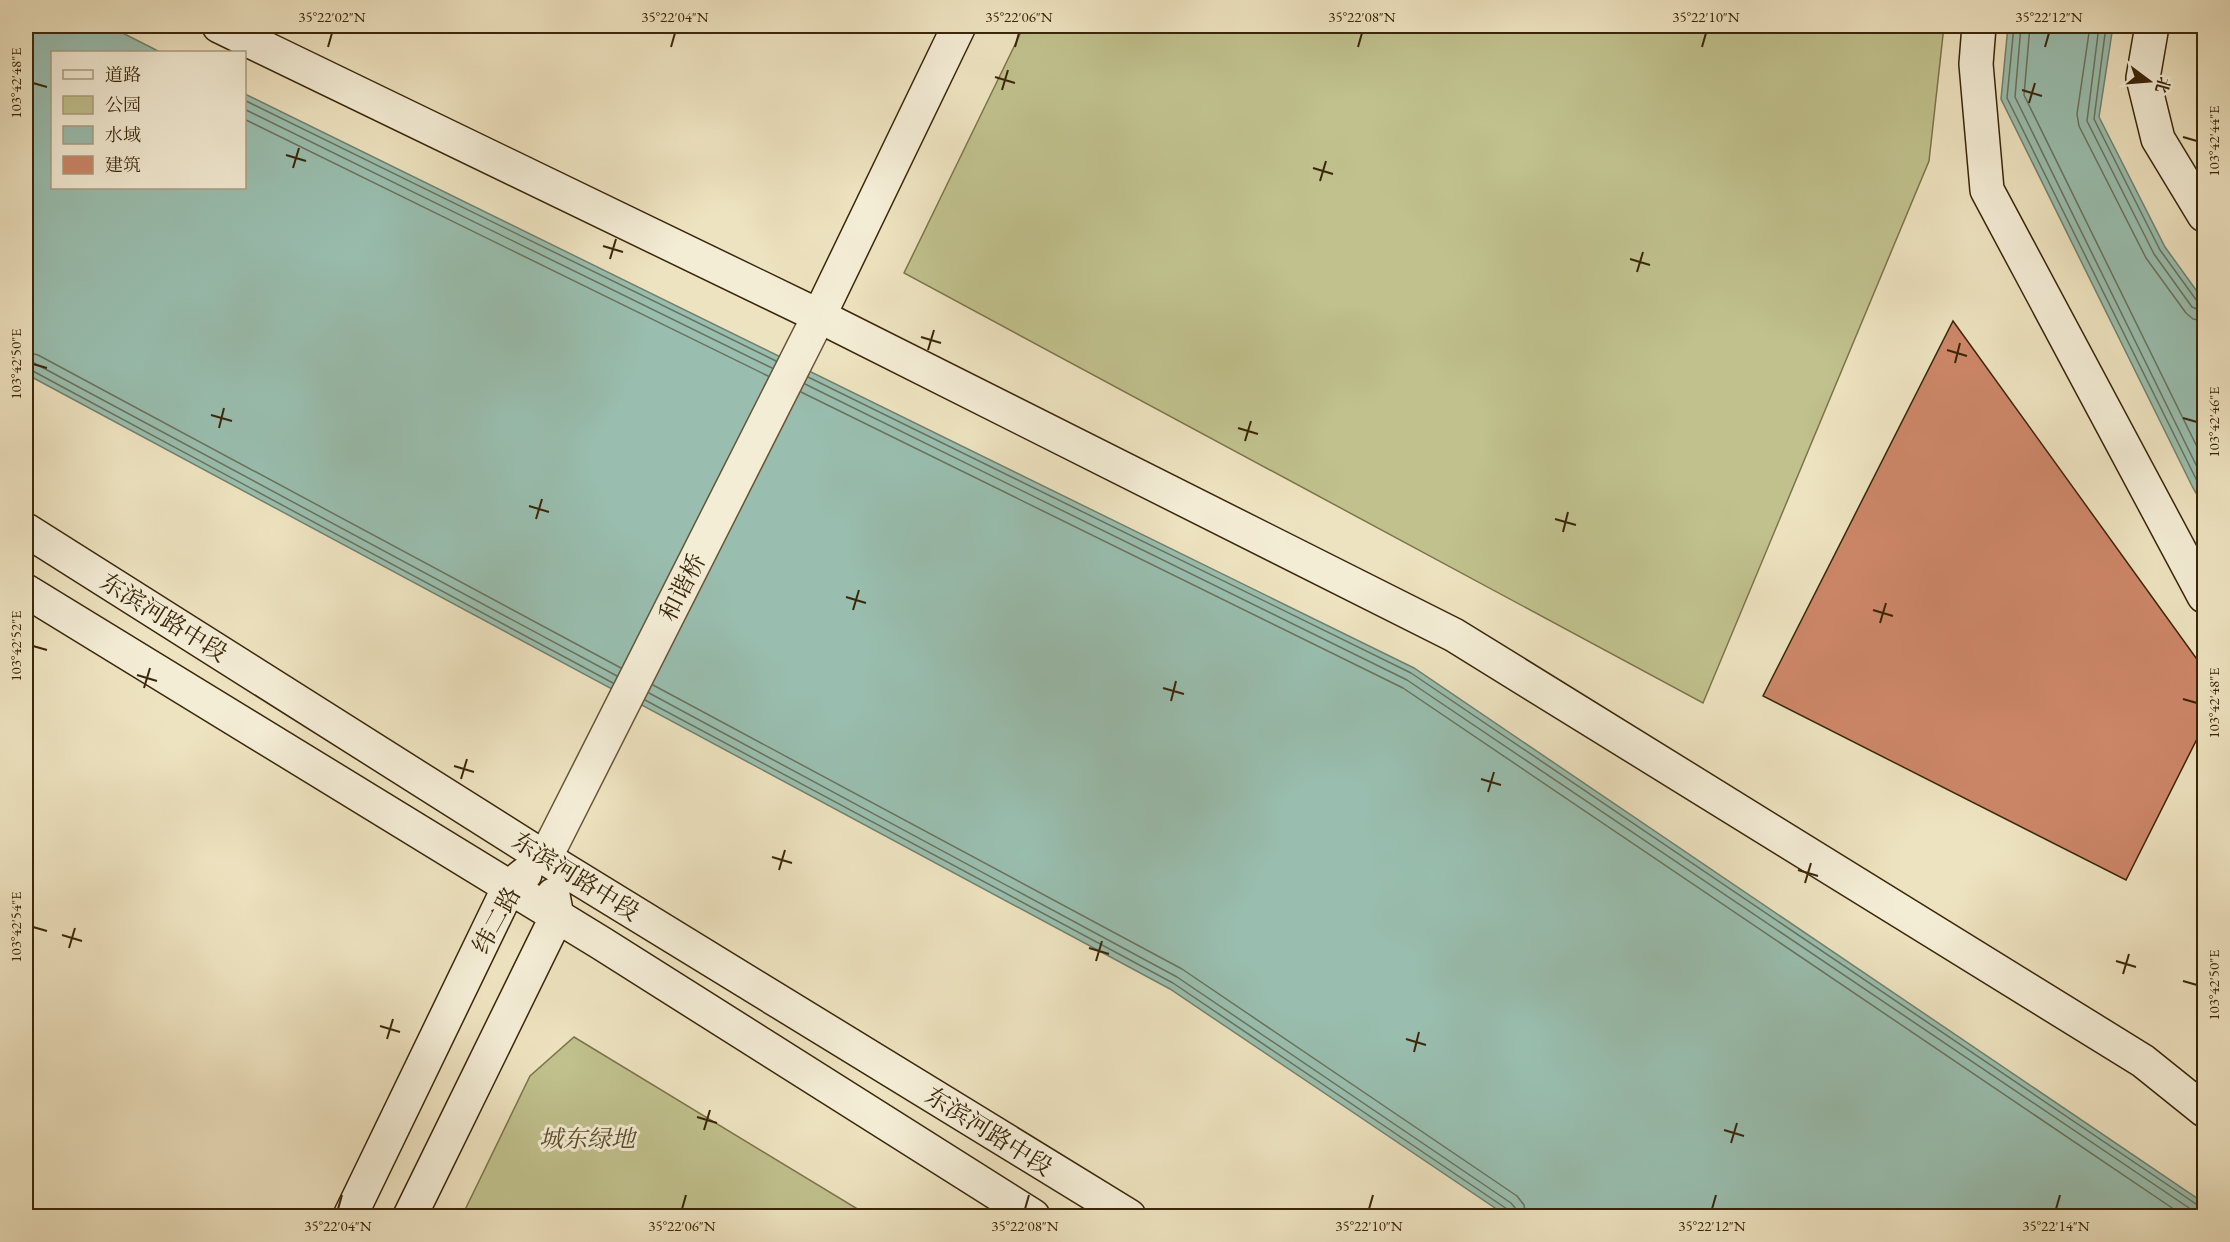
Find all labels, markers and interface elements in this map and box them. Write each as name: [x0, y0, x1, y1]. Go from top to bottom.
text: 35°22'02"N: [298, 7, 366, 26]
text: 35°22'04"N: [641, 7, 709, 26]
text: 35°22'06"N: [985, 7, 1053, 26]
text: 35°22'08"N: [1328, 7, 1396, 26]
text: 35°22'10"N: [1672, 7, 1740, 26]
text: 35°22'12"N: [2015, 7, 2083, 26]
text: 103°42'48"E: [6, 47, 25, 119]
legend: [51, 51, 246, 189]
north arrow: [2119, 51, 2179, 111]
text: 道路: [105, 63, 141, 86]
text: 北: [2151, 74, 2175, 96]
text: 公园: [105, 93, 141, 116]
text: 103°42'44"E: [2204, 105, 2223, 177]
text: 水域: [105, 123, 141, 146]
text: 建筑: [105, 153, 141, 176]
text: 103°42'50"E: [6, 328, 25, 400]
text: 103°42'46"E: [2204, 386, 2223, 458]
street label: 和谐桥: [652, 548, 712, 626]
street label: 东滨河路中段: [95, 566, 233, 668]
text: 103°42'52"E: [6, 610, 25, 682]
text: 103°42'48"E: [2204, 667, 2223, 739]
street label: 东滨河路中段: [507, 825, 645, 927]
street label: 纬二路: [465, 881, 527, 959]
text: 103°42'54"E: [6, 891, 25, 963]
text: 103°42'50"E: [2204, 949, 2223, 1021]
street label: 东滨河路中段: [920, 1080, 1058, 1182]
park label: 城东绿地: [539, 1123, 638, 1154]
text: 35°22'04"N: [304, 1216, 372, 1235]
text: 35°22'06"N: [648, 1216, 716, 1235]
text: 35°22'08"N: [991, 1216, 1059, 1235]
text: 35°22'10"N: [1335, 1216, 1403, 1235]
text: 35°22'12"N: [1678, 1216, 1746, 1235]
text: 35°22'14"N: [2022, 1216, 2090, 1235]

